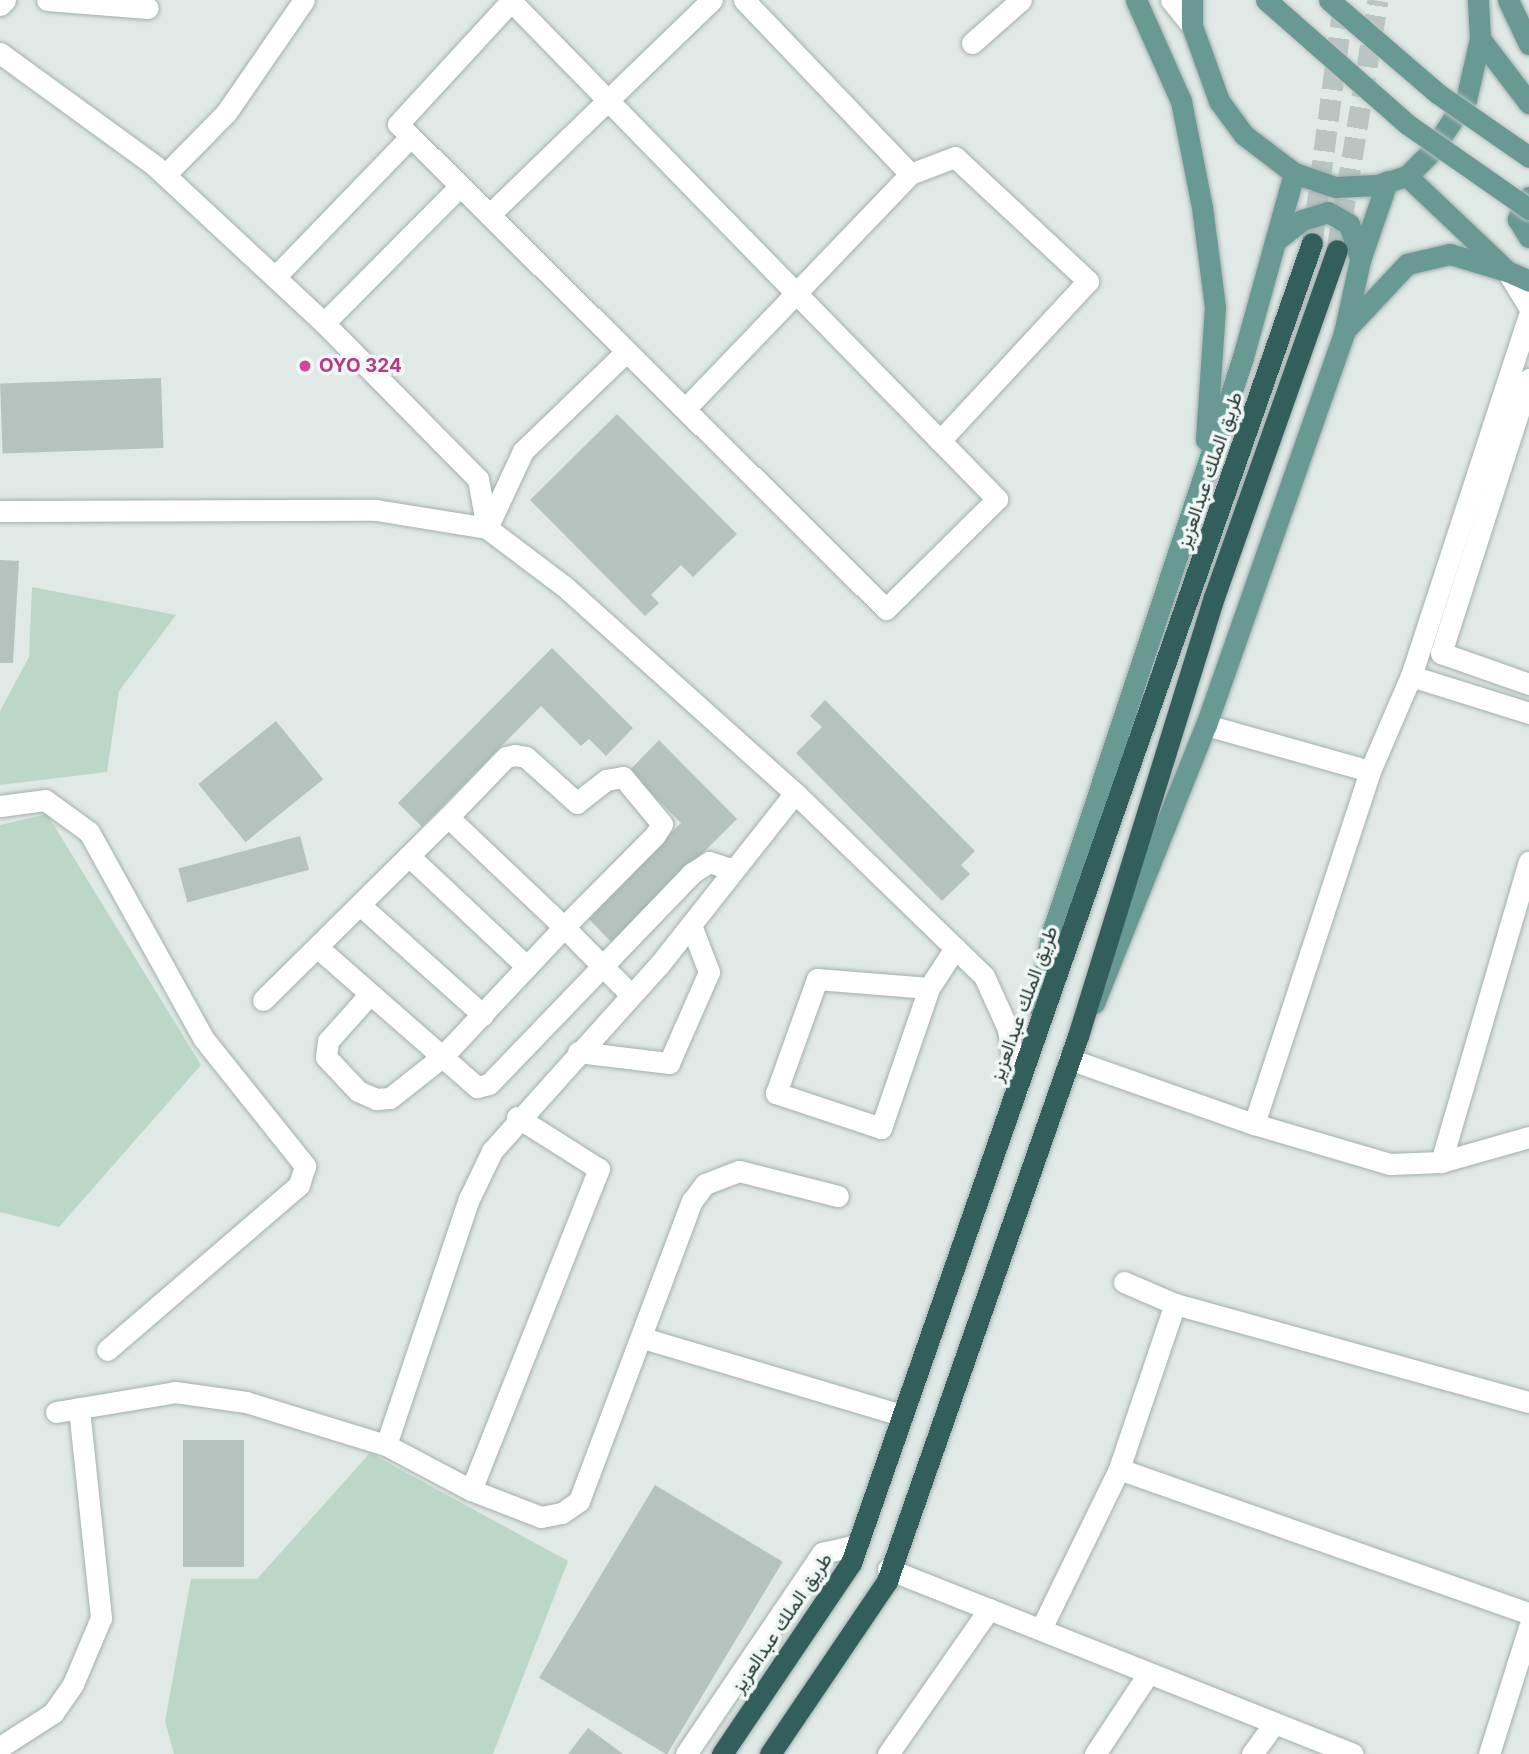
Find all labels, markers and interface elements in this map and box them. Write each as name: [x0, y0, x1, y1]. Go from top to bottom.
place label: OYO 324: [319, 355, 402, 377]
marker: OYO 324: [297, 358, 313, 374]
street label: طريق الملك عبدالعزيز: [1173, 389, 1247, 551]
street label: طريق الملك عبدالعزيز: [985, 923, 1063, 1085]
street label: طريق الملك عبدالعزيز: [727, 1549, 837, 1697]

